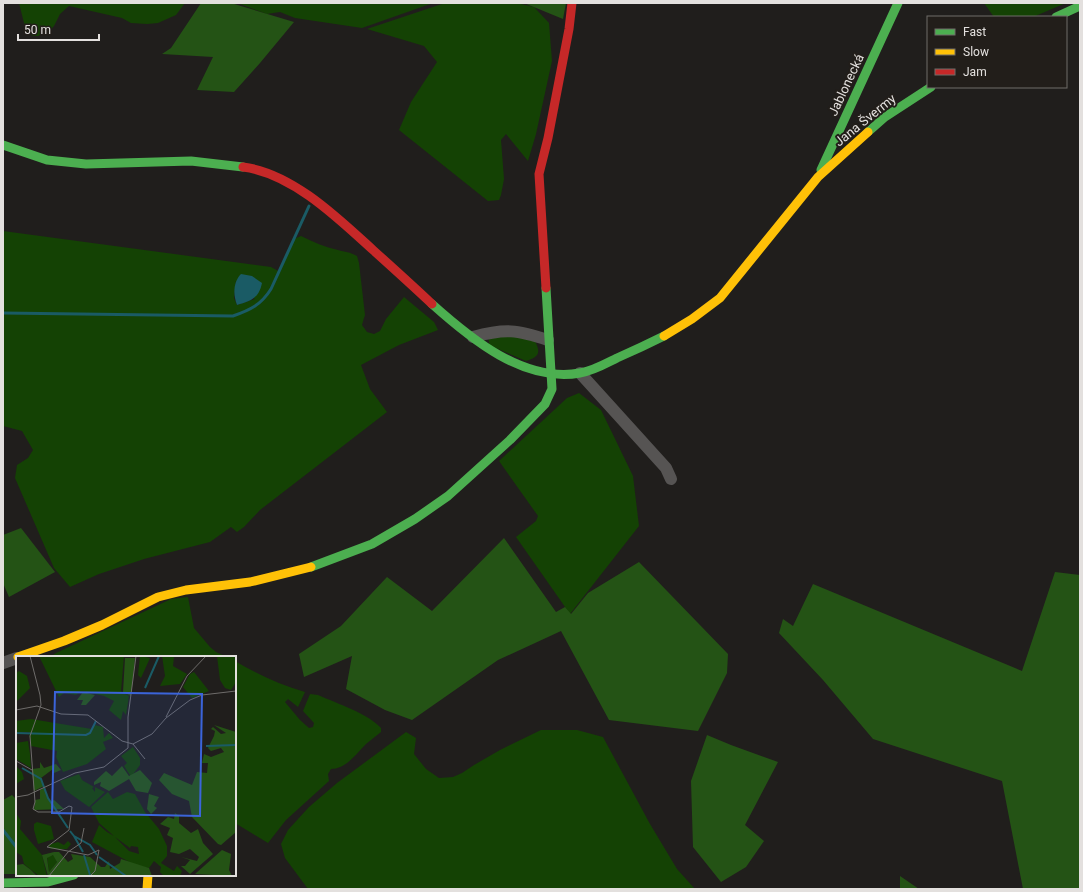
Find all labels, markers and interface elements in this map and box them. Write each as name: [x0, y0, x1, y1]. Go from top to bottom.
scale bar: [18, 16, 99, 42]
legend: [927, 16, 1067, 88]
text: 50 m: [24, 23, 51, 37]
text: Fast: [963, 25, 986, 39]
text: Slow: [963, 45, 989, 59]
street label: Jablonecká: [825, 52, 867, 118]
text: Jam: [963, 65, 987, 79]
street label: Jana Švermy: [831, 91, 899, 149]
inset map: [16, 656, 236, 876]

